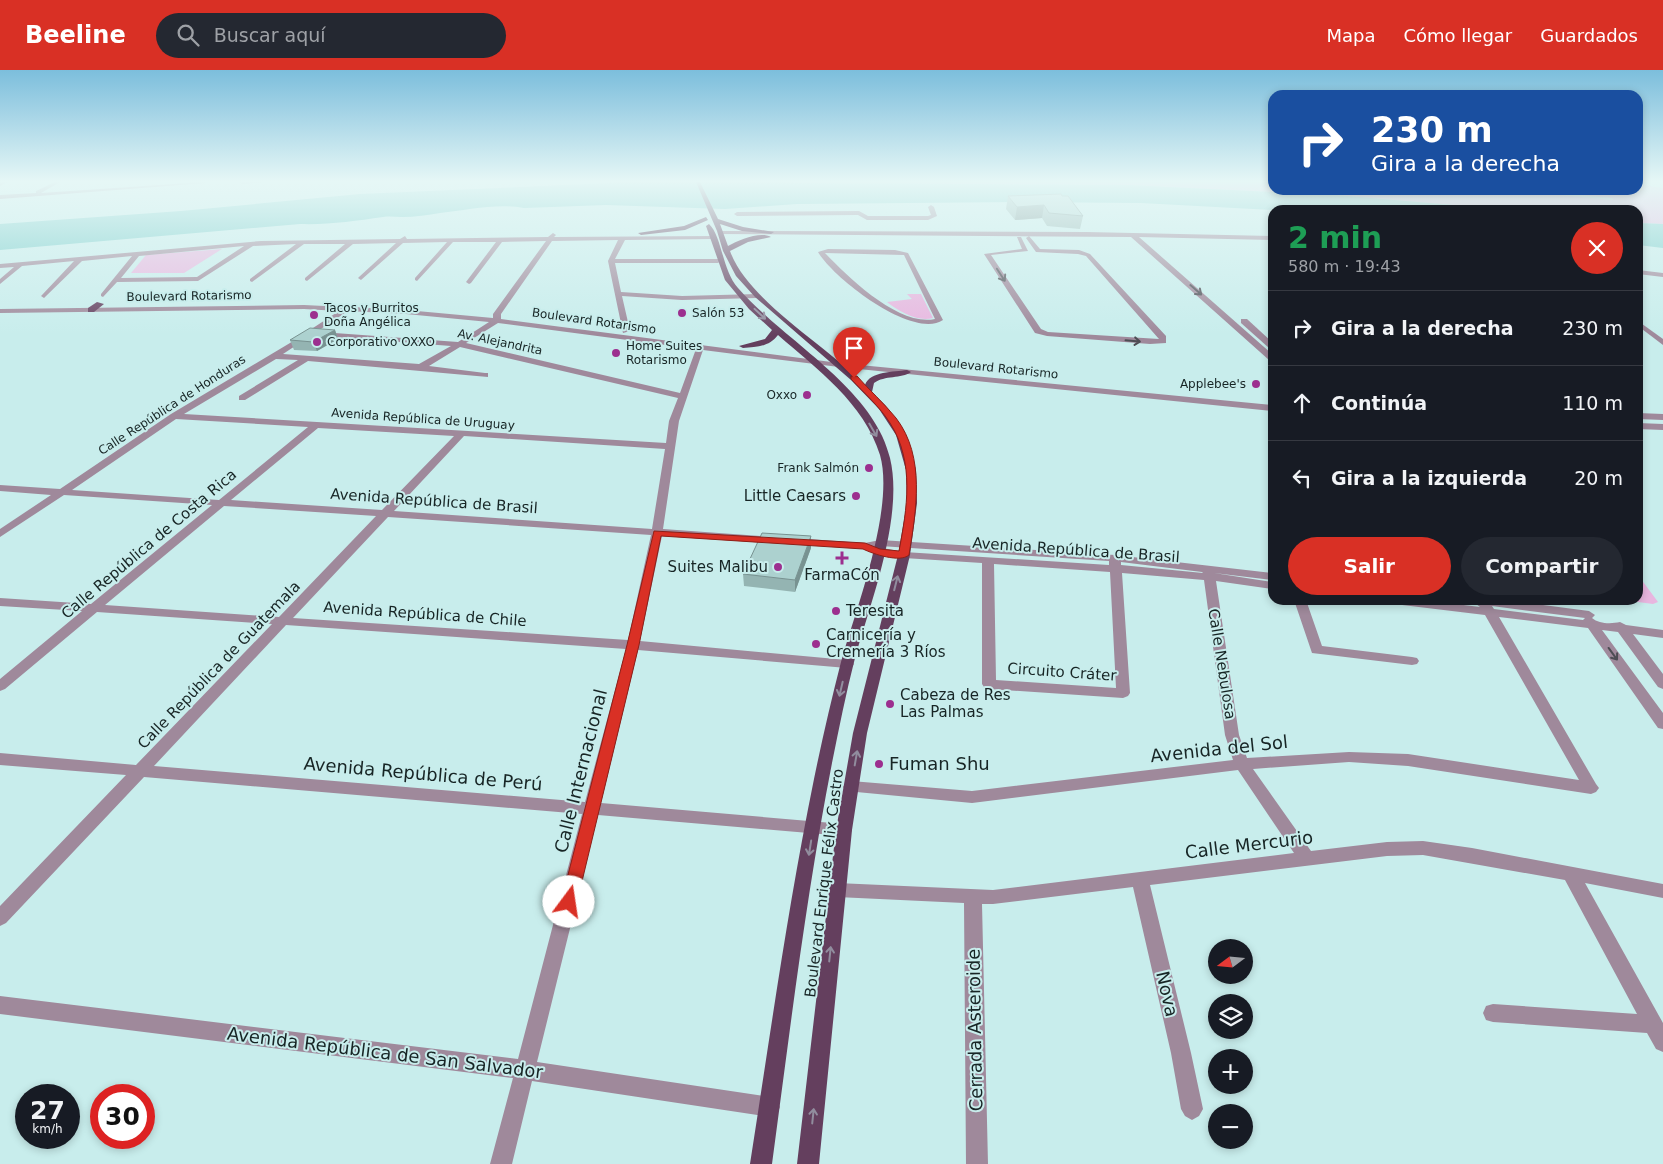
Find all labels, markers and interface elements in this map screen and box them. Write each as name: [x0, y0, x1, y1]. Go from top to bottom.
search box: [156, 13, 506, 58]
text: Beeline: [25, 21, 126, 49]
icon: search: [174, 21, 202, 49]
text: Buscar aquí: [214, 24, 326, 46]
text: Mapa: [1326, 25, 1375, 46]
text: Cómo llegar: [1403, 25, 1512, 46]
text: Guardados: [1540, 25, 1638, 46]
icon: right: [1288, 110, 1353, 175]
text: 230 m: [1371, 110, 1493, 150]
text: Gira a la derecha: [1371, 151, 1560, 176]
text: 2 min: [1288, 220, 1382, 255]
button: close: [1571, 222, 1623, 274]
text: 580 m · 19:43: [1288, 257, 1401, 276]
one-way arrow: [996, 268, 1006, 282]
one-way arrow: [1190, 285, 1203, 296]
street label: Boulevard Rotarismo: [126, 288, 252, 304]
place label: Tacos y Burritos Doña Angélica: [323, 301, 419, 329]
street label: Boulevard Rotarismo: [531, 305, 657, 337]
place label: Salón 53: [692, 306, 744, 320]
marker: Salón 53: [676, 307, 688, 319]
one-way arrow: [754, 308, 766, 320]
marker: Tacos y Burritos Doña Angélica: [308, 309, 320, 321]
icon: right: [1288, 314, 1316, 342]
text: Gira a la derecha: [1331, 317, 1514, 339]
text: 230 m: [1562, 317, 1623, 339]
street label: Av. Alejandrita: [456, 326, 544, 358]
pin: [833, 327, 875, 378]
icon: arrive: [840, 334, 868, 362]
place label: Corporativo OXXO: [327, 335, 435, 349]
marker: Corporativo OXXO: [311, 336, 323, 348]
one-way arrow: [1125, 336, 1141, 346]
place label: Home Suites Rotarismo: [626, 339, 702, 367]
marker: Home Suites Rotarismo: [610, 347, 622, 359]
street label: Calle República de Honduras: [96, 352, 248, 458]
street label: Boulevard Rotarismo: [933, 354, 1059, 382]
place label: Applebee's: [1180, 377, 1246, 391]
marker: Applebee's: [1250, 378, 1262, 390]
place label: Oxxo: [766, 388, 797, 402]
marker: Oxxo: [801, 389, 813, 401]
icon: ahead: [1288, 389, 1316, 417]
text: Continúa: [1331, 392, 1427, 414]
text: 110 m: [1562, 392, 1623, 414]
street label: Avenida República de Uruguay: [331, 406, 515, 432]
one-way arrow: [868, 422, 878, 436]
place label: Frank Salmón: [777, 461, 859, 475]
marker: Frank Salmón: [863, 462, 875, 474]
icon: left: [1288, 464, 1316, 492]
street label: Calle República de Costa Rica: [58, 465, 240, 623]
text: Gira a la izquierda: [1331, 467, 1527, 489]
text: 20 m: [1574, 467, 1623, 489]
street label: Avenida República de Brasil: [330, 485, 538, 517]
place label: Little Caesars: [744, 487, 846, 505]
marker: Little Caesars: [850, 490, 862, 502]
street label: Avenida República de Brasil: [972, 534, 1180, 566]
button: Salir: [1288, 537, 1451, 595]
button: Compartir: [1461, 537, 1623, 595]
marker: FarmaCón: [836, 552, 848, 564]
place label: Suites Malibu: [668, 558, 768, 576]
marker: Suites Malibu: [772, 561, 784, 573]
place label: FarmaCón: [804, 566, 880, 584]
one-way arrow: [892, 575, 902, 591]
street label: Calle República de Guatemala: [134, 577, 304, 753]
street label: Avenida República de Chile: [323, 598, 527, 630]
place label: Teresita: [845, 602, 904, 620]
marker: Teresita: [830, 605, 842, 617]
street label: Calle Nebulosa: [1204, 607, 1240, 721]
place label: Carnicería y Cremería 3 Ríos: [826, 626, 946, 661]
marker: Carnicería y Cremería 3 Ríos: [810, 638, 822, 650]
one-way arrow: [1608, 647, 1618, 661]
street label: Circuito Cráter: [1007, 659, 1118, 685]
one-way arrow: [836, 680, 845, 696]
place label: Cabeza de Res Las Palmas: [900, 686, 1011, 721]
street label: Calle Internacional: [550, 687, 611, 855]
marker: Cabeza de Res Las Palmas: [884, 698, 896, 710]
street label: Avenida del Sol: [1149, 731, 1289, 766]
one-way arrow: [851, 751, 861, 767]
street label: Avenida República de Perú: [303, 753, 543, 794]
place label: Fuman Shu: [889, 753, 990, 774]
marker: Fuman Shu: [873, 758, 885, 770]
street label: Boulevard Enrique Félix Castro: [801, 768, 847, 998]
street label: Calle Mercurio: [1184, 826, 1314, 863]
one-way arrow: [804, 840, 814, 856]
position arrow: [542, 875, 594, 927]
north arrow: [1208, 939, 1252, 984]
map controls: [1208, 939, 1253, 1149]
one-way arrow: [825, 946, 835, 962]
street label: Cerrada Asteroide: [963, 948, 986, 1112]
street label: Nova: [1152, 969, 1183, 1019]
button: layers: [1208, 994, 1253, 1039]
street label: Avenida República de San Salvador: [226, 1023, 545, 1082]
button: +: [1208, 1049, 1253, 1094]
speed limit sign: 30: [90, 1084, 155, 1149]
text: 27: [30, 1096, 65, 1125]
button: −: [1208, 1104, 1253, 1149]
one-way arrow: [808, 1108, 818, 1124]
text: km/h: [32, 1122, 63, 1136]

